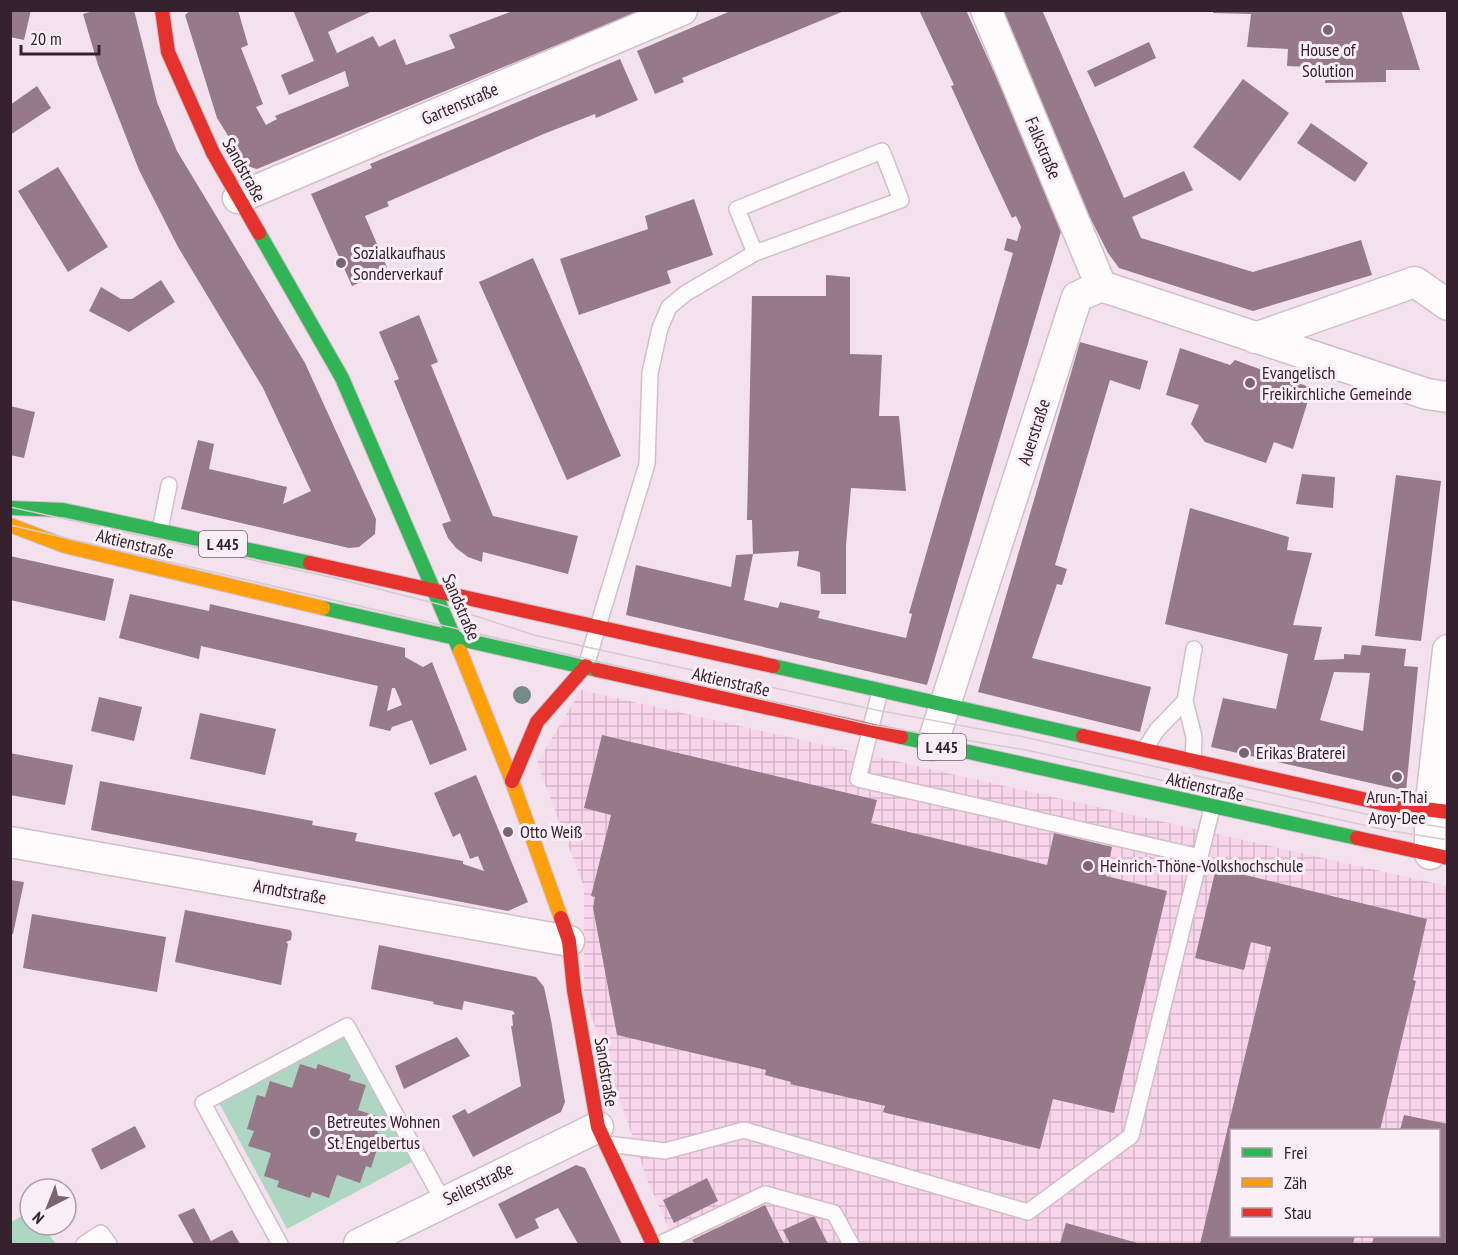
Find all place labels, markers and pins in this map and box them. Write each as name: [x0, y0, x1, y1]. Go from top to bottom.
marker: House of Solution: [1321, 23, 1335, 37]
place label: House of Solution: [1301, 38, 1357, 82]
place label: Sozialkaufhaus Sonderverkauf: [353, 241, 446, 285]
marker: Sozialkaufhaus Sonderverkauf: [334, 256, 348, 270]
place label: Evangelisch Freikirchliche Gemeinde: [1262, 361, 1412, 405]
marker: Evangelisch Freikirchliche Gemeinde: [1243, 376, 1257, 390]
place label: Erikas Braterei: [1256, 741, 1346, 764]
marker: Erikas Braterei: [1237, 746, 1251, 760]
marker: Arun-Thai Aroy-Dee: [1390, 770, 1404, 784]
place label: Arun-Thai Aroy-Dee: [1366, 785, 1428, 829]
place label: Otto Weiß: [520, 820, 583, 843]
marker: Otto Weiß: [501, 825, 515, 839]
place label: Heinrich-Thöne-Volkshochschule: [1100, 854, 1304, 877]
marker: Heinrich-Thöne-Volkshochschule: [1081, 859, 1095, 873]
place label: Betreutes Wohnen St. Engelbertus: [327, 1110, 440, 1154]
marker: Betreutes Wohnen St. Engelbertus: [308, 1125, 322, 1139]

